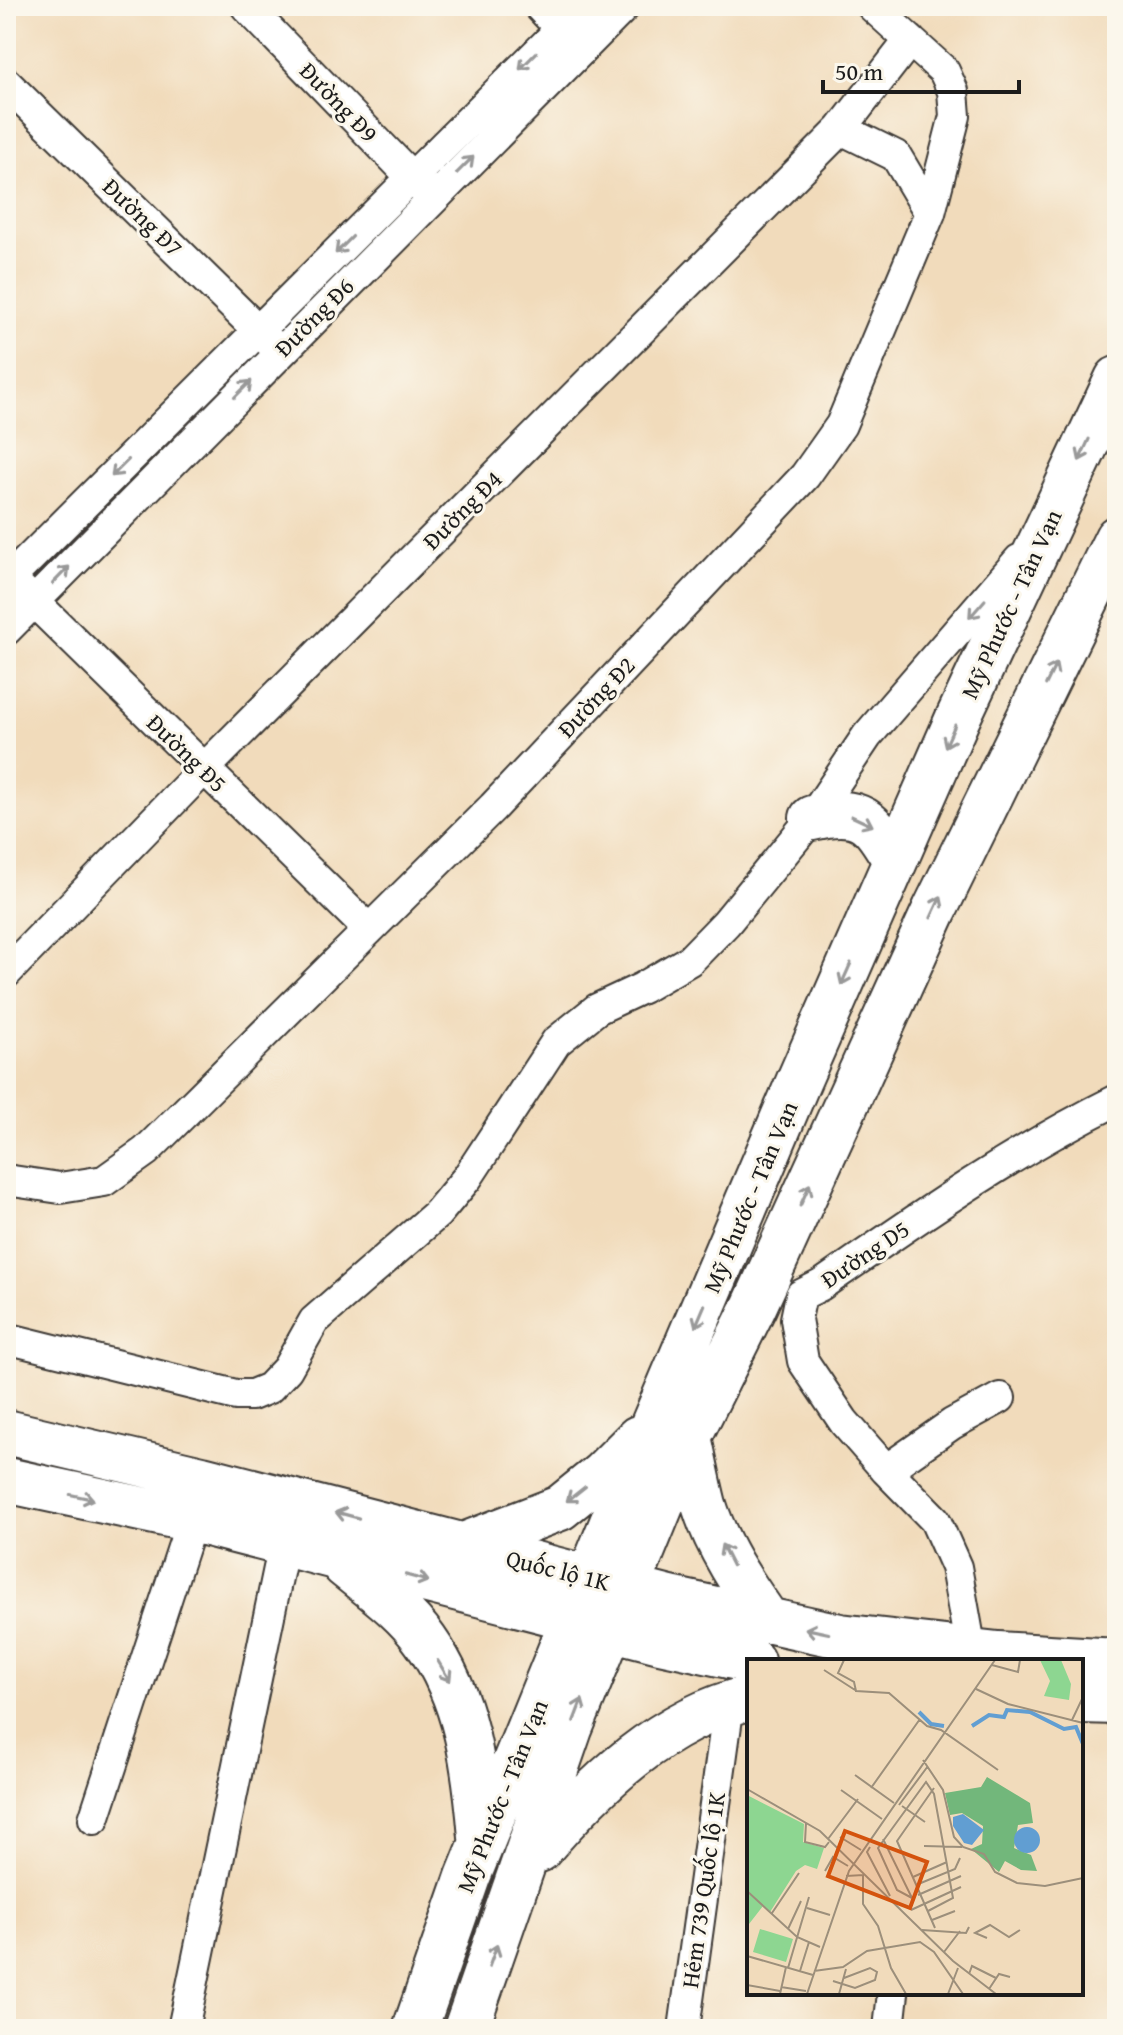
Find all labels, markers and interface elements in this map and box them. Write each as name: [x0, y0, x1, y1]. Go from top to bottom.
scale bar: [823, 44, 1019, 94]
one-way arrow: [519, 51, 538, 70]
street label: Đường Đ9: [292, 54, 386, 150]
text: 50 m: [835, 54, 883, 89]
one-way arrow: [456, 155, 475, 175]
street label: Đường Đ7: [95, 170, 191, 264]
one-way arrow: [335, 235, 354, 254]
street label: Đường Đ6: [266, 269, 362, 365]
one-way arrow: [233, 380, 252, 399]
one-way arrow: [1076, 437, 1091, 461]
one-way arrow: [111, 458, 130, 477]
street label: Đường Đ4: [414, 462, 510, 558]
street label: Mỹ Phước - Tân Vạn: [952, 503, 1070, 704]
one-way arrow: [51, 565, 70, 585]
one-way arrow: [968, 598, 986, 618]
street label: Đường Đ2: [549, 649, 643, 745]
one-way arrow: [1043, 662, 1059, 686]
street label: Đường Đ5: [139, 706, 235, 800]
one-way arrow: [942, 724, 957, 748]
one-way arrow: [849, 815, 874, 830]
one-way arrow: [929, 896, 944, 920]
one-way arrow: [837, 961, 852, 986]
street label: Mỹ Phước - Tân Vạn: [694, 1095, 806, 1298]
one-way arrow: [798, 1183, 813, 1207]
street label: Đường D5: [814, 1212, 916, 1296]
one-way arrow: [691, 1303, 706, 1328]
one-way arrow: [566, 1486, 587, 1503]
one-way arrow: [69, 1490, 95, 1505]
one-way arrow: [334, 1507, 360, 1522]
street label: Quốc lộ 1K: [502, 1540, 614, 1600]
one-way arrow: [719, 1543, 734, 1567]
one-way arrow: [403, 1571, 429, 1586]
one-way arrow: [804, 1623, 830, 1638]
one-way arrow: [437, 1659, 452, 1683]
inset map: [747, 1659, 1083, 1995]
street label: Mỹ Phước - Tân Vạn: [447, 1694, 557, 1898]
one-way arrow: [572, 1698, 586, 1723]
street label: Hẻm 739 Quốc lộ 1K: [672, 1789, 734, 1990]
one-way arrow: [486, 1943, 501, 1968]

